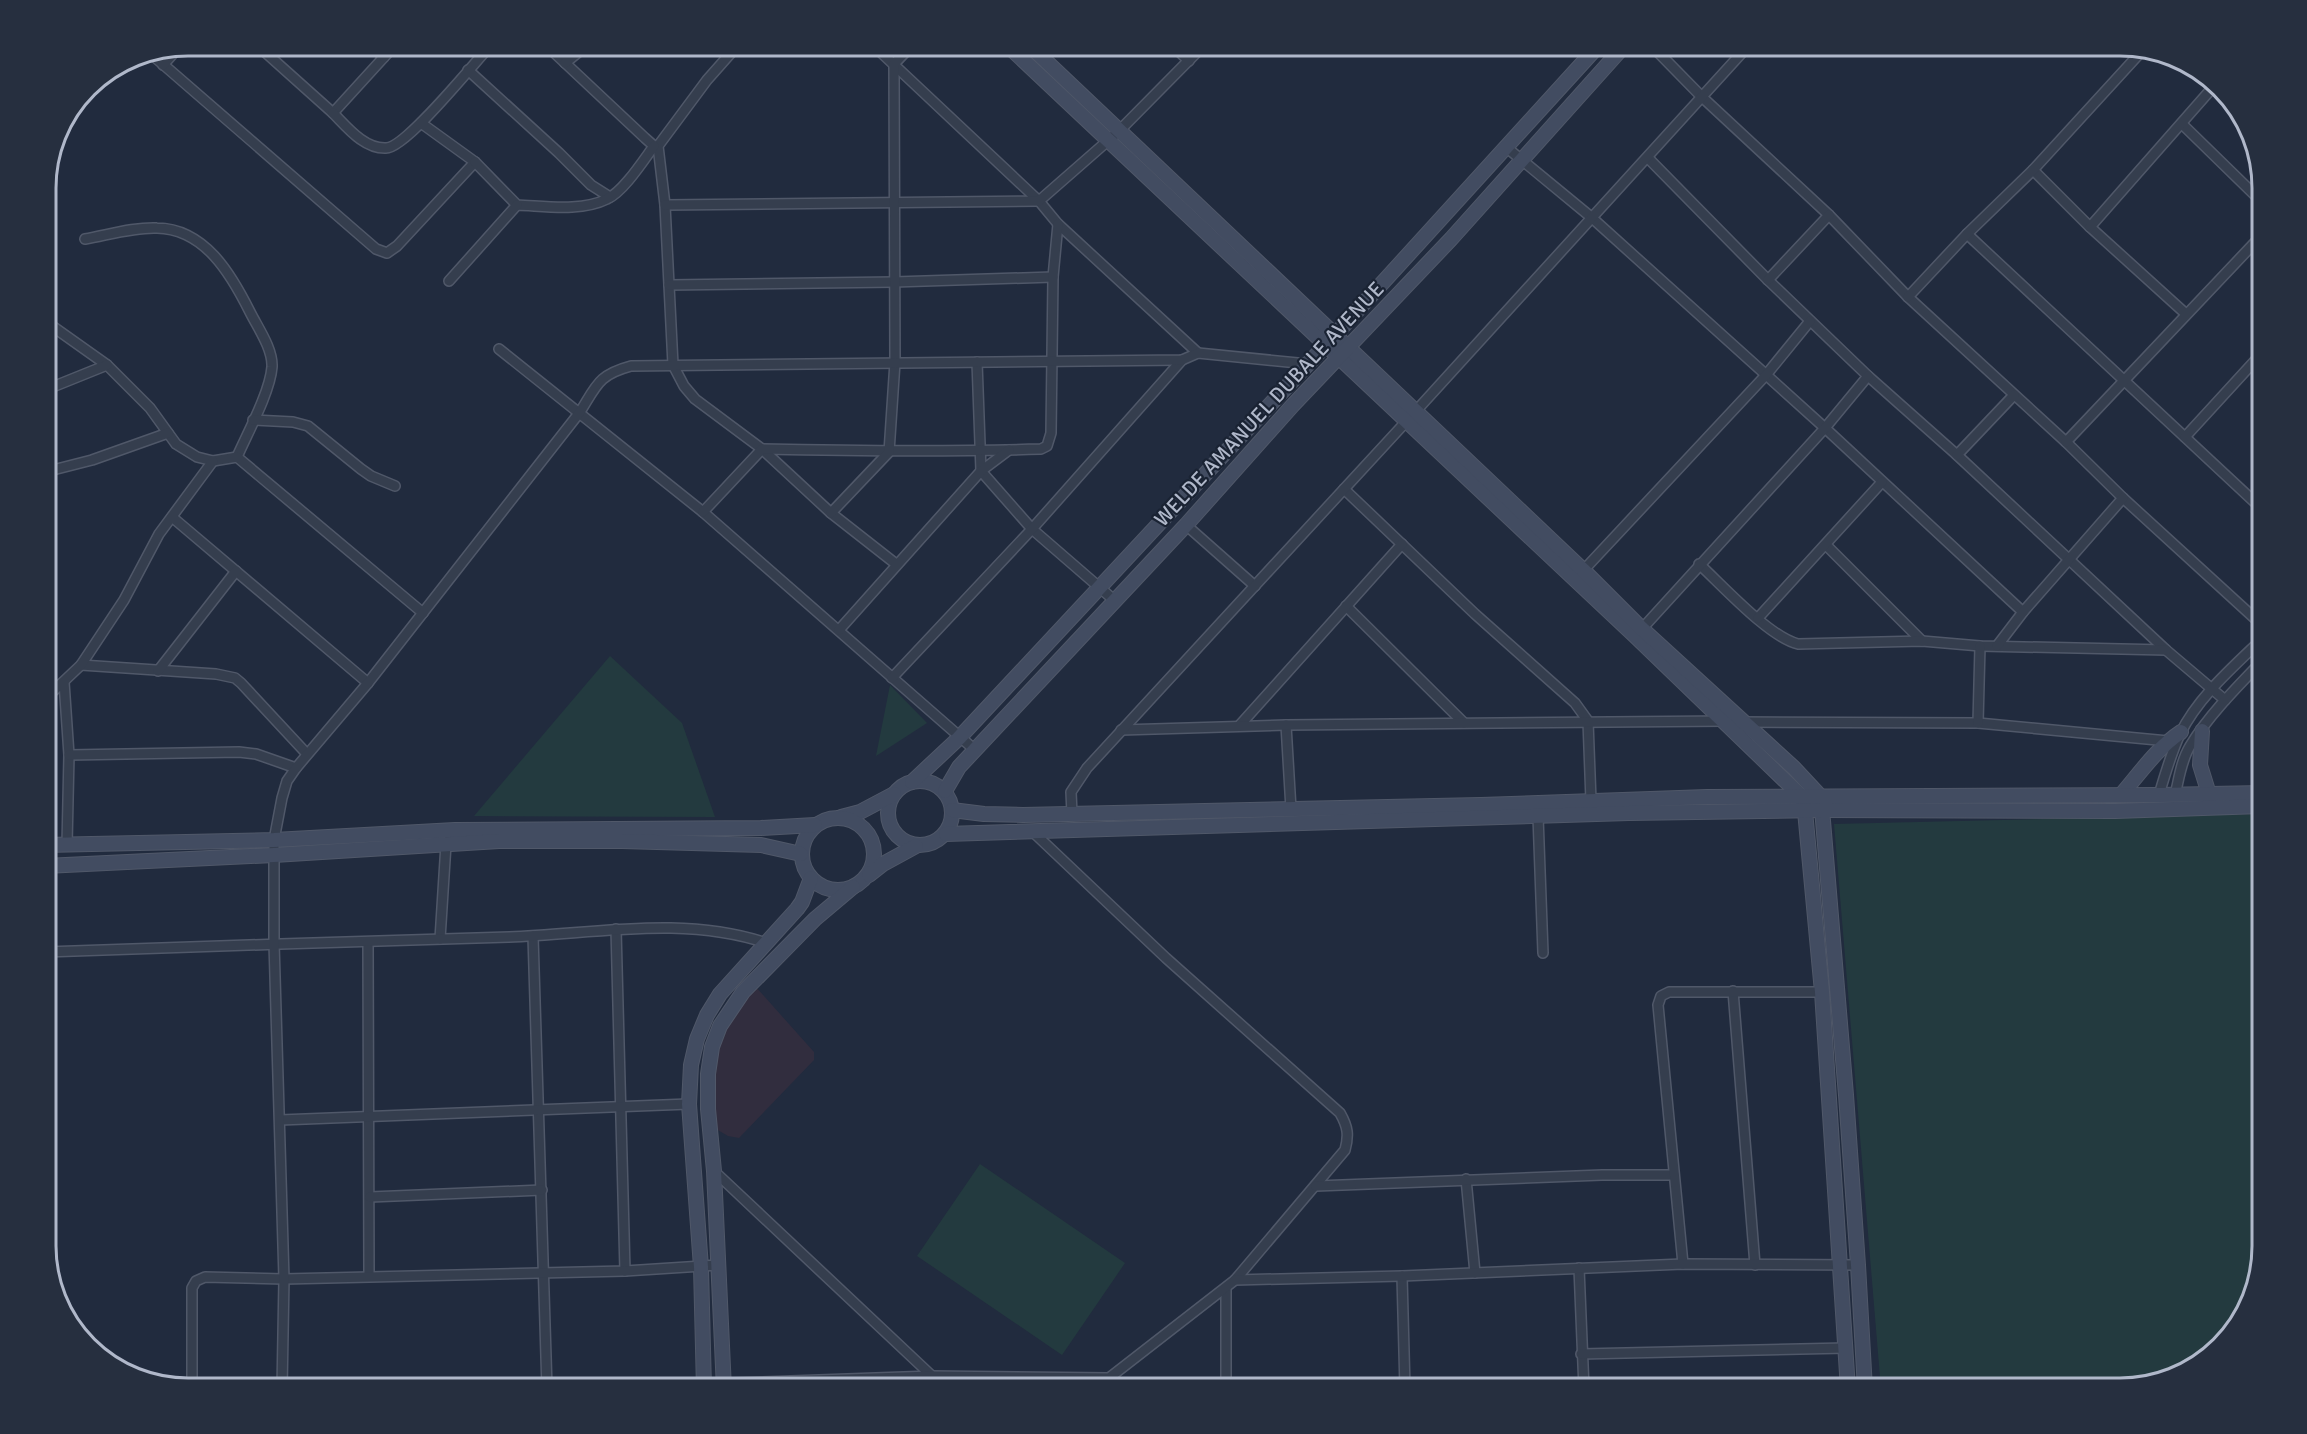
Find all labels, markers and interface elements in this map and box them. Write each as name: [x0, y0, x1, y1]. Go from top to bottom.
street label: WELDE AMANUEL DUBALE AVENUE: [1149, 276, 1389, 532]

